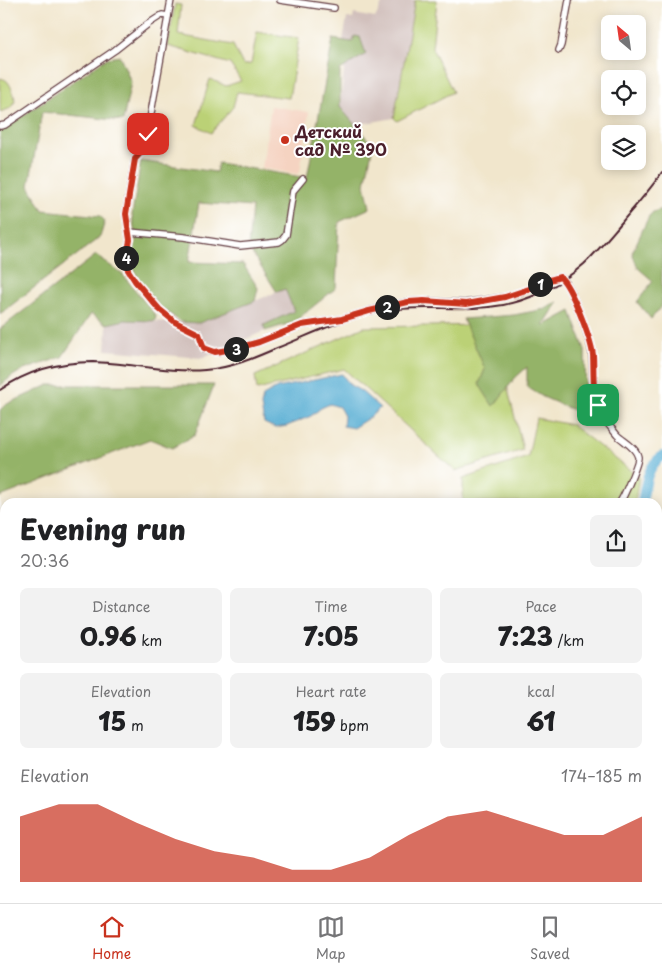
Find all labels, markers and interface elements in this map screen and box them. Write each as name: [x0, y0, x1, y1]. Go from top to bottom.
north arrow: [601, 15, 646, 60]
map controls: [601, 15, 646, 170]
button: locate: [601, 70, 646, 115]
pin: [127, 113, 169, 155]
place label: Детский сад № 390: [294, 119, 387, 161]
icon: check: [134, 120, 162, 148]
button: layers: [601, 125, 646, 170]
marker: Детский сад № 390: [279, 134, 291, 146]
pin: 4: [114, 246, 138, 270]
text: 4: [122, 248, 131, 269]
pin: 1: [528, 272, 552, 296]
text: 1: [537, 274, 544, 295]
pin: 2: [374, 294, 400, 320]
text: 2: [383, 297, 392, 318]
pin: 3: [224, 336, 248, 362]
text: 3: [232, 339, 241, 360]
pin: [577, 384, 619, 426]
icon: arrive: [584, 391, 612, 419]
text: Evening run: [20, 507, 186, 550]
button: share: [590, 515, 642, 567]
text: 20:36: [20, 548, 69, 572]
text: Distance: [92, 596, 150, 617]
text: Time: [314, 596, 348, 617]
text: Pace: [525, 596, 557, 617]
text: 0.96: [80, 617, 137, 655]
text: 7:05: [303, 617, 359, 655]
text: 7:23: [498, 617, 553, 655]
text: km: [137, 630, 162, 651]
text: /km: [553, 630, 584, 651]
text: Elevation: [91, 681, 151, 702]
text: Heart rate: [296, 681, 366, 702]
text: kcal: [527, 681, 555, 702]
text: 15: [98, 702, 126, 740]
text: 159: [293, 702, 336, 740]
text: 61: [527, 702, 555, 740]
text: m: [126, 715, 144, 736]
text: bpm: [336, 715, 369, 736]
text: Elevation: [20, 763, 89, 787]
text: 174–185 m: [561, 763, 642, 787]
tab: Home: [92, 913, 131, 964]
tab: Map: [316, 913, 346, 964]
tab: Saved: [530, 913, 570, 964]

